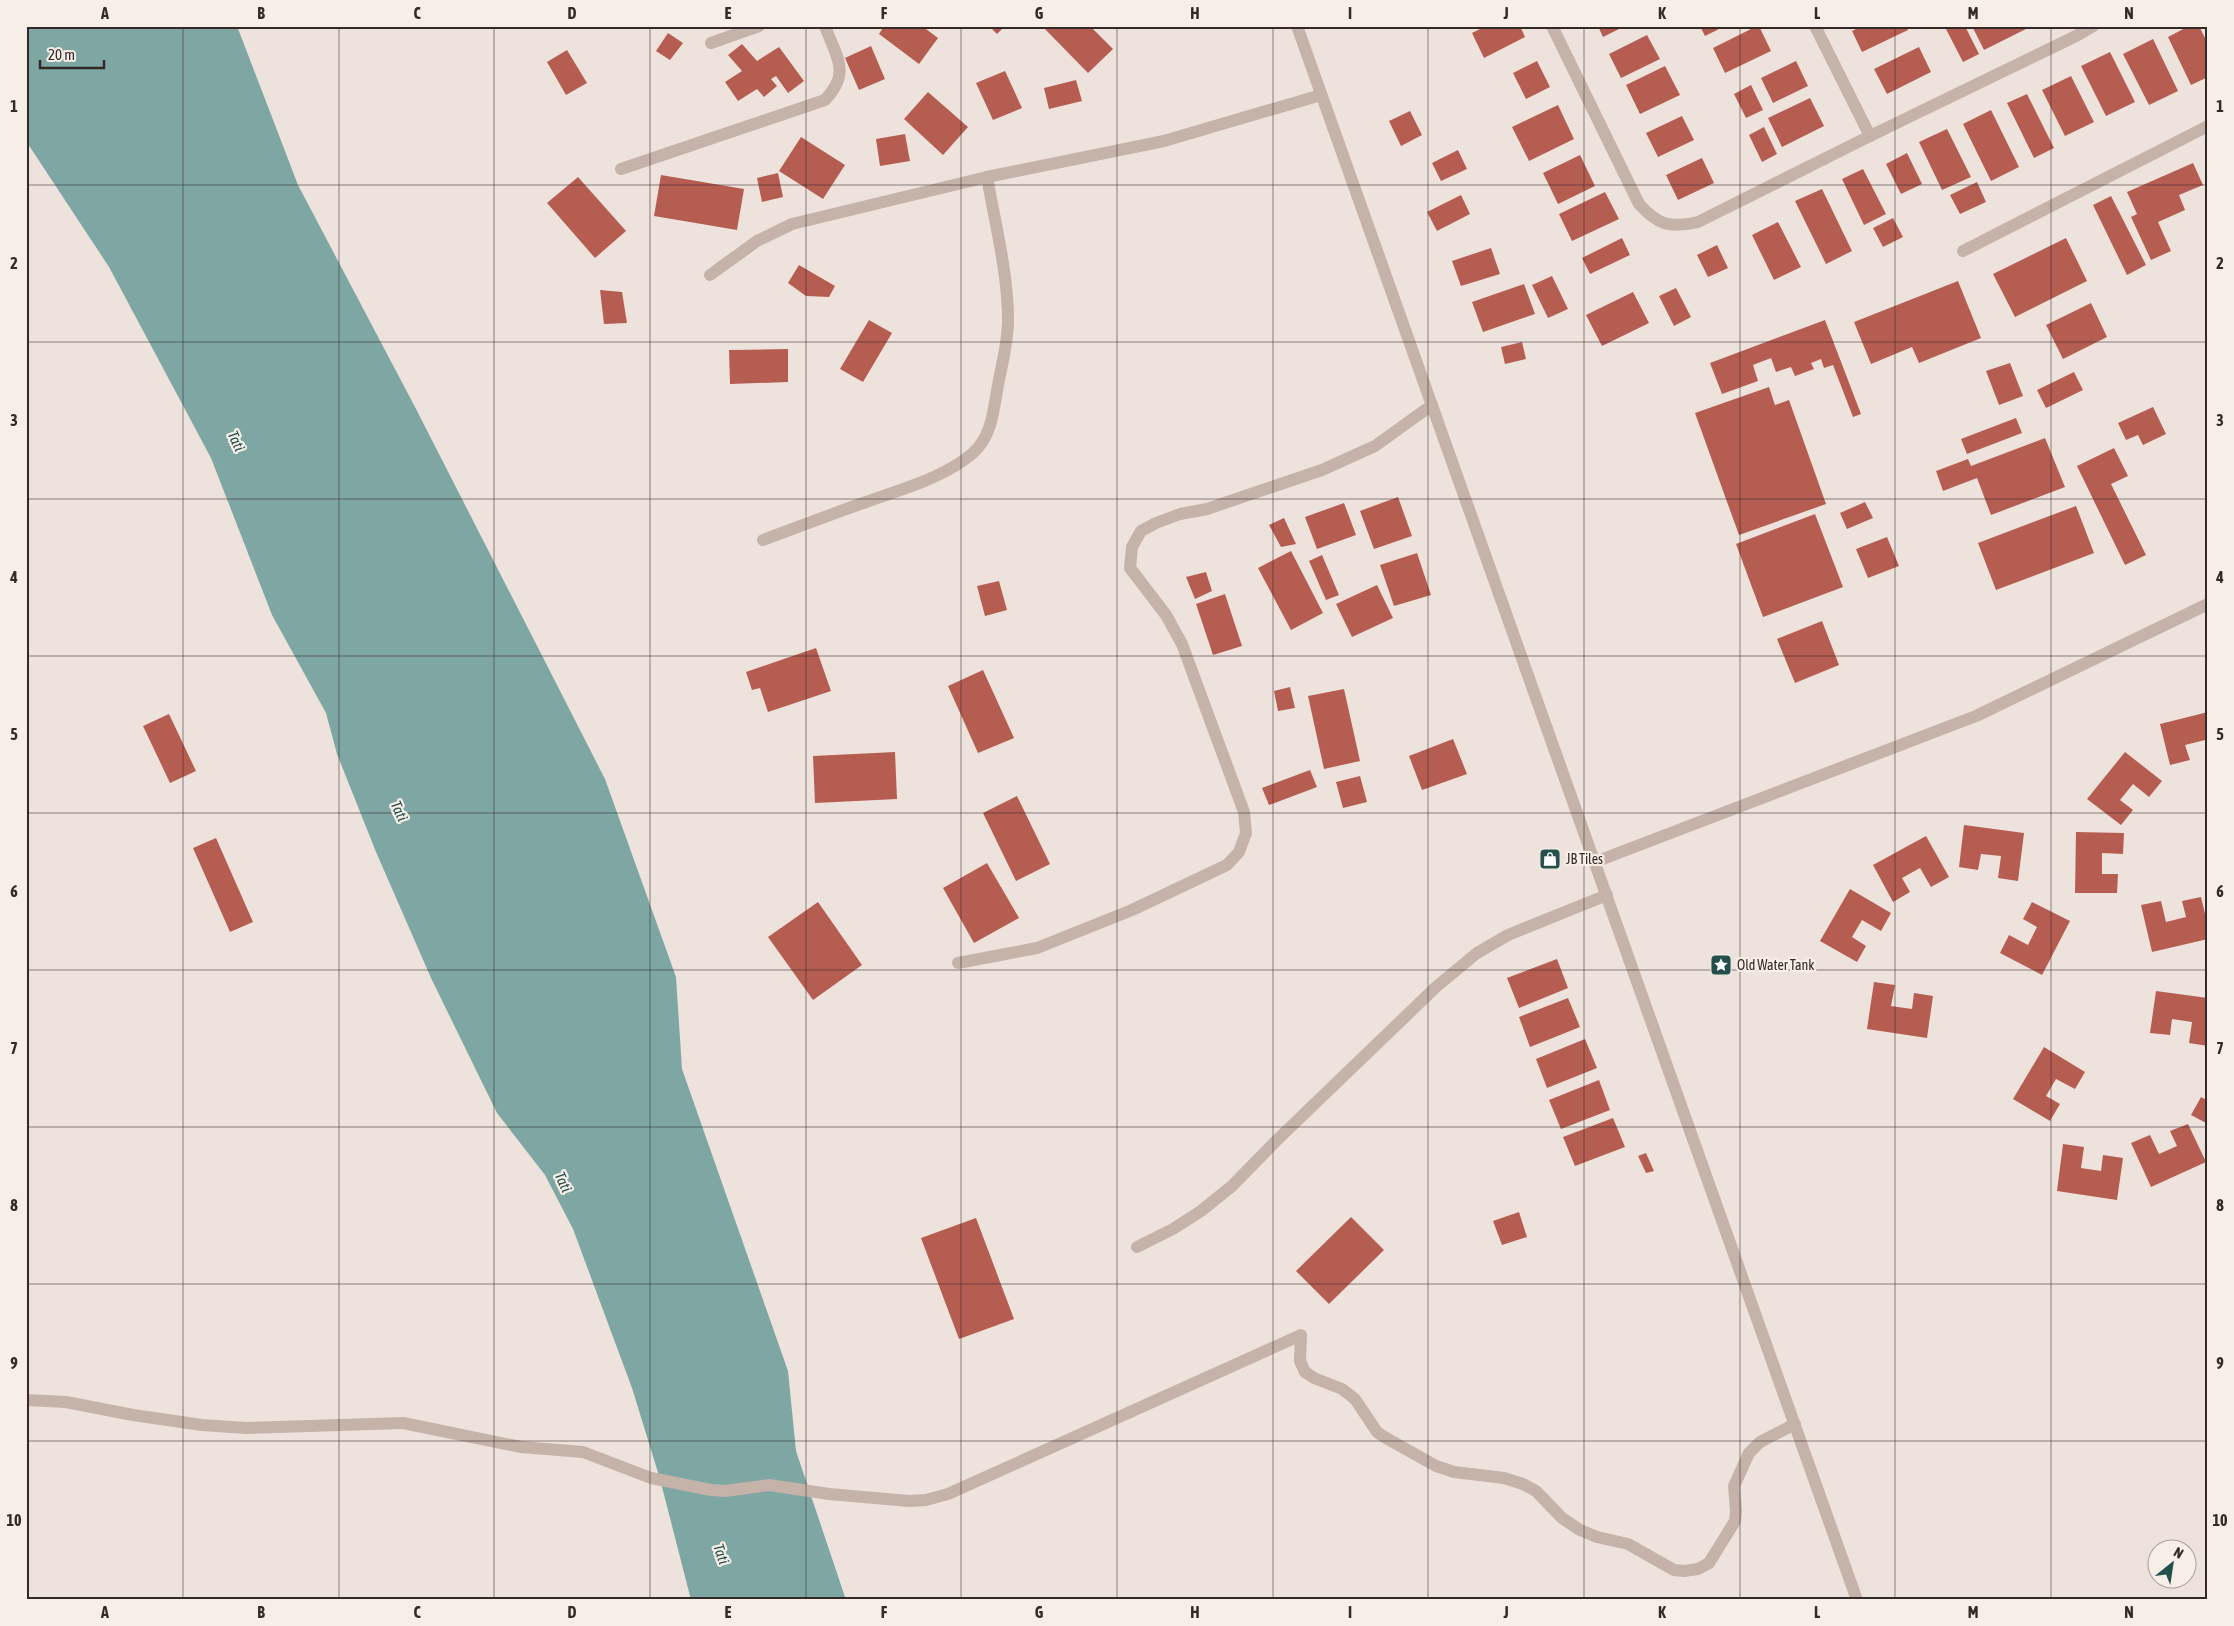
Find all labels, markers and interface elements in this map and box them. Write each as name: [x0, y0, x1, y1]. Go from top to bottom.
text: A: [100, 4, 109, 22]
text: B: [257, 4, 265, 22]
text: C: [413, 4, 421, 22]
text: D: [568, 4, 577, 22]
text: E: [725, 4, 732, 22]
text: F: [881, 4, 888, 22]
text: G: [1035, 4, 1044, 22]
text: H: [1190, 4, 1200, 22]
text: I: [1348, 4, 1352, 22]
text: J: [1502, 4, 1509, 22]
text: K: [1658, 4, 1666, 22]
text: L: [1814, 4, 1821, 22]
text: M: [1968, 4, 1978, 22]
text: N: [2124, 4, 2134, 22]
scale bar: [40, 38, 104, 70]
text: 20 m: [48, 46, 75, 63]
text: 1: [10, 97, 18, 115]
text: 1: [2216, 97, 2224, 115]
text: 2: [10, 254, 18, 272]
text: 2: [2216, 254, 2224, 272]
text: 3: [10, 411, 18, 429]
text: 3: [2216, 411, 2224, 429]
water label: Tati: [225, 428, 249, 454]
text: 4: [9, 568, 18, 586]
text: 4: [2215, 568, 2224, 586]
text: 5: [10, 725, 18, 743]
text: 5: [2216, 725, 2224, 743]
water label: Tati: [388, 798, 412, 824]
shop icon: JB Tiles: [1538, 847, 1562, 871]
place label: JB Tiles: [1566, 851, 1603, 867]
text: 6: [10, 882, 18, 900]
text: 6: [2216, 882, 2224, 900]
place icon: Old Water Tank: [1709, 953, 1733, 977]
place label: Old Water Tank: [1737, 957, 1814, 973]
text: 7: [10, 1039, 18, 1057]
text: 7: [2216, 1039, 2224, 1057]
water label: Tati: [552, 1169, 576, 1195]
text: 8: [10, 1196, 18, 1214]
text: 8: [2216, 1196, 2224, 1214]
text: 9: [10, 1354, 18, 1372]
text: 9: [2216, 1354, 2224, 1372]
text: 10: [6, 1511, 22, 1529]
text: 10: [2212, 1511, 2228, 1529]
north arrow: [2146, 1538, 2196, 1588]
water label: Tati: [710, 1541, 733, 1567]
text: N: [2171, 1544, 2186, 1562]
text: A: [100, 1603, 109, 1621]
text: B: [257, 1603, 265, 1621]
text: C: [413, 1603, 421, 1621]
text: D: [568, 1603, 577, 1621]
text: E: [725, 1603, 732, 1621]
text: F: [881, 1603, 888, 1621]
text: G: [1035, 1603, 1044, 1621]
text: H: [1190, 1603, 1200, 1621]
text: I: [1348, 1603, 1352, 1621]
text: J: [1502, 1603, 1509, 1621]
text: K: [1658, 1603, 1666, 1621]
text: L: [1814, 1603, 1821, 1621]
text: M: [1968, 1603, 1978, 1621]
text: N: [2124, 1603, 2134, 1621]

